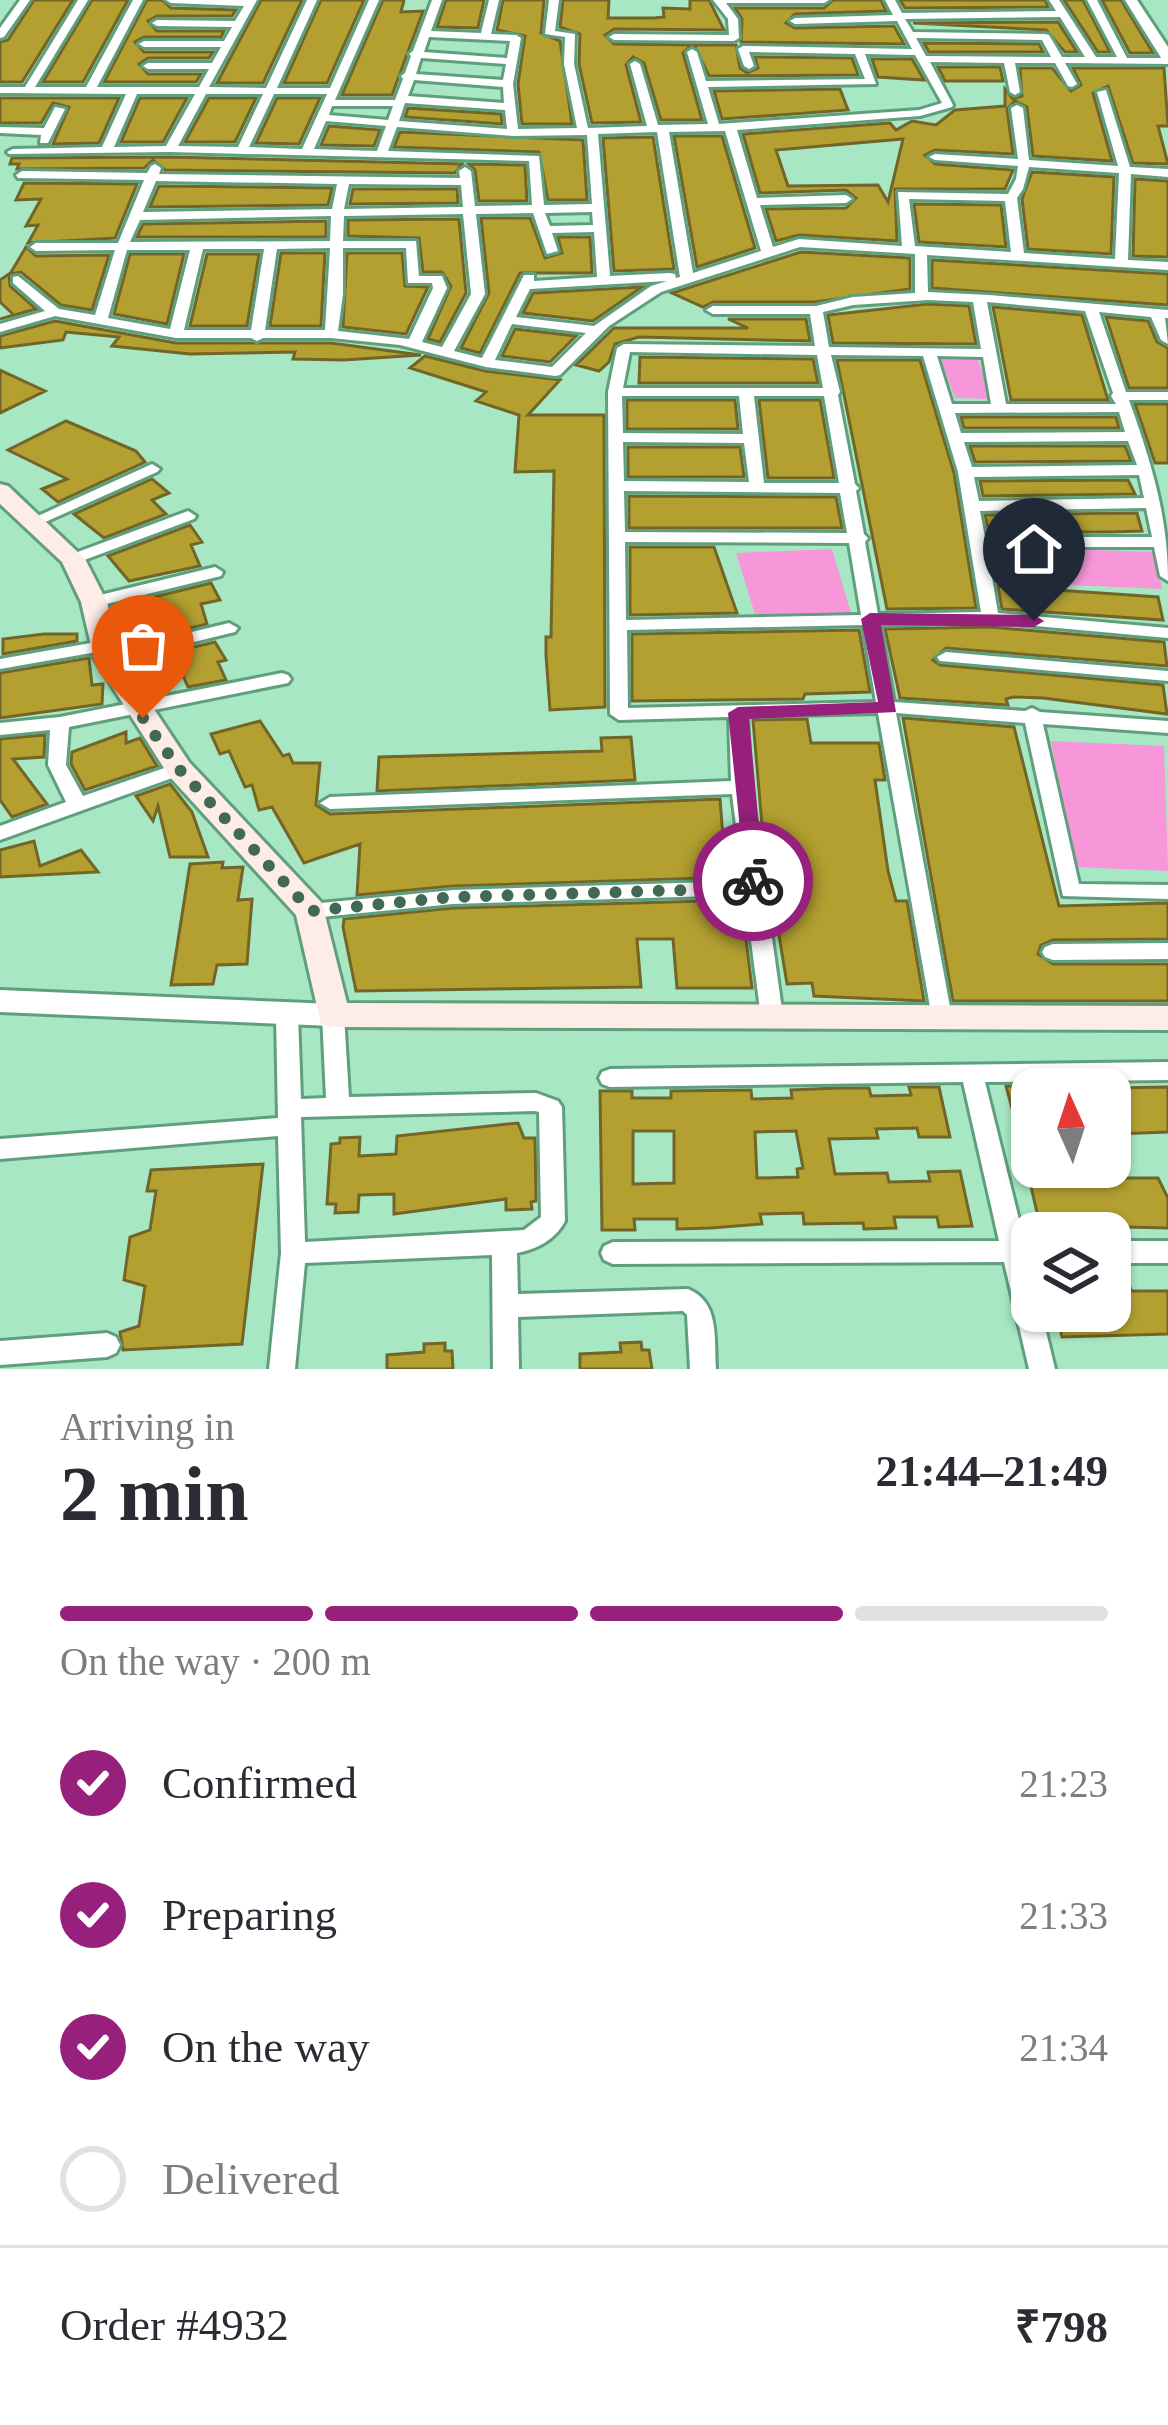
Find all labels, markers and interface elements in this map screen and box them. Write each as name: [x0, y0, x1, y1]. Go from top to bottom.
pin: [983, 498, 1085, 621]
icon: home: [1001, 516, 1067, 582]
pin: [92, 595, 194, 718]
icon: bag: [110, 613, 176, 679]
courier: [693, 821, 813, 941]
icon: bike: [720, 848, 786, 914]
north arrow: [1011, 1068, 1131, 1188]
map controls: [1011, 1068, 1131, 1332]
button: layers: [1011, 1212, 1131, 1332]
text: Arriving in: [60, 1405, 234, 1448]
text: 21:44–21:49: [876, 1446, 1108, 1496]
text: 2 min: [60, 1450, 249, 1537]
text: On the way · 200 m: [60, 1640, 371, 1683]
icon: check: [60, 1750, 126, 1816]
text: Confirmed: [162, 1758, 357, 1808]
text: 21:23: [1019, 1762, 1108, 1805]
icon: check: [60, 1882, 126, 1948]
text: Preparing: [162, 1890, 337, 1940]
text: 21:33: [1019, 1894, 1108, 1937]
icon: check: [60, 2014, 126, 2080]
text: On the way: [162, 2022, 369, 2072]
text: 21:34: [1019, 2026, 1108, 2069]
text: Delivered: [162, 2154, 339, 2204]
text: Order #4932: [60, 2300, 289, 2350]
text: ₹798: [1015, 2302, 1108, 2352]

